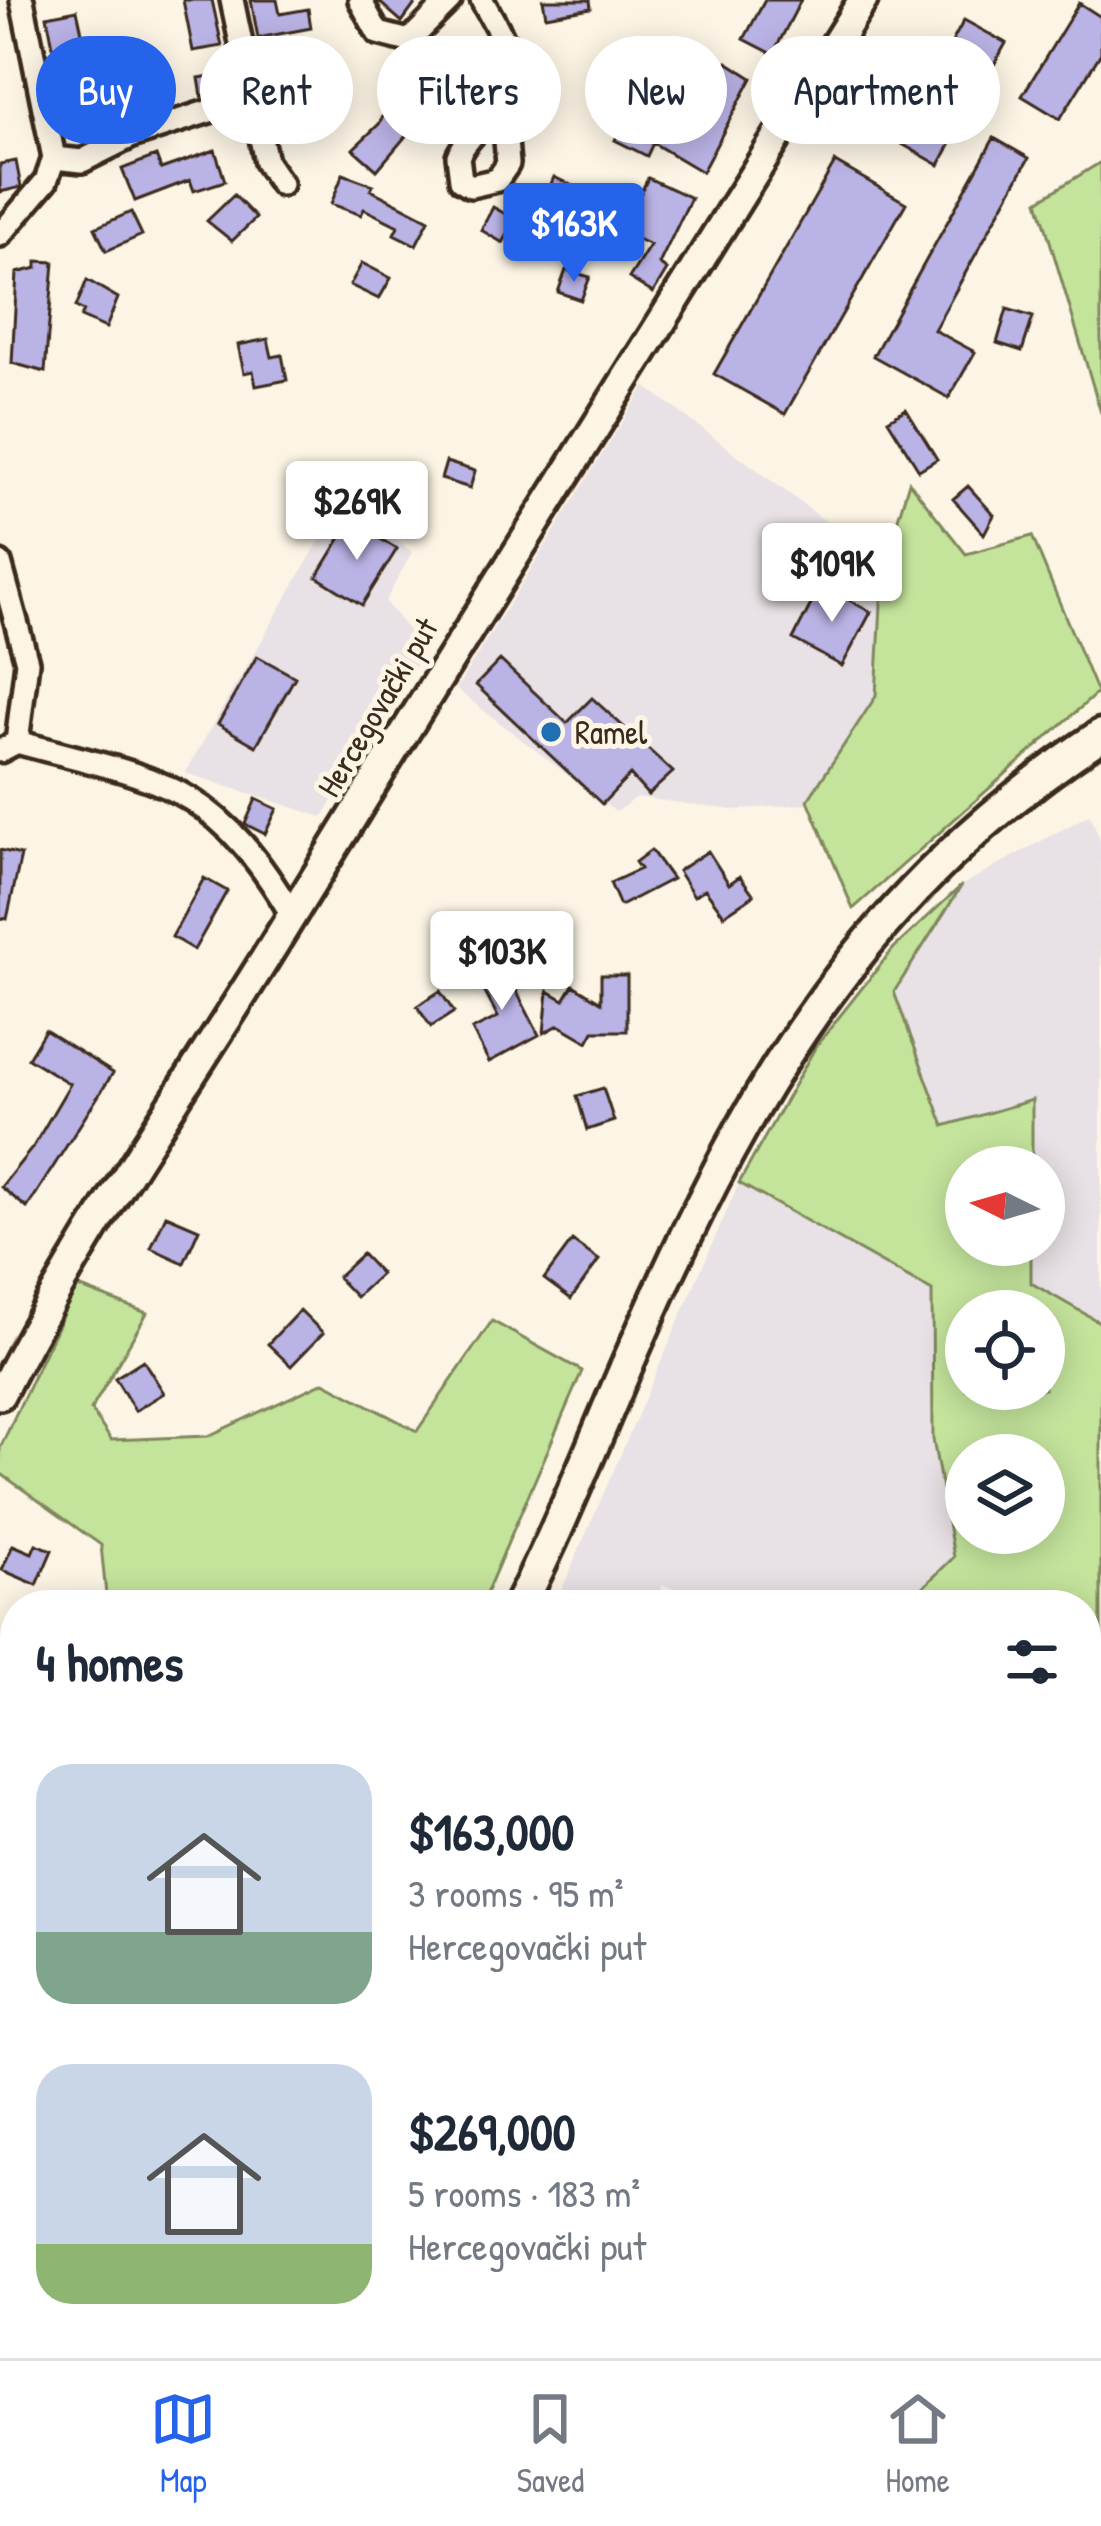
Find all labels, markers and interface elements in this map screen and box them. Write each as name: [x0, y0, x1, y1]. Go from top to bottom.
chip: Buy: [36, 36, 176, 144]
chip: Rent: [200, 36, 353, 144]
chip: Filters: [377, 36, 561, 144]
chip: New: [585, 36, 727, 144]
chip: Apartment: [751, 36, 1000, 144]
pin: $163K: [490, 183, 658, 285]
text: $163K: [530, 195, 618, 248]
pin: $269K: [273, 461, 441, 563]
text: $269K: [313, 473, 401, 526]
pin: $109K: [748, 523, 916, 625]
text: $109K: [789, 535, 875, 588]
street label: Hercegovački put: [306, 609, 449, 805]
place label: Ramel: [575, 710, 647, 754]
marker: Ramel: [538, 719, 564, 745]
pin: $103K: [418, 911, 586, 1013]
text: $103K: [457, 923, 547, 976]
north arrow: [945, 1146, 1065, 1266]
map controls: [945, 1146, 1065, 1554]
button: locate: [945, 1290, 1065, 1410]
button: layers: [945, 1434, 1065, 1554]
text: 4 homes: [36, 1628, 183, 1697]
icon: filters: [999, 1629, 1065, 1695]
text: $163,000: [408, 1797, 574, 1866]
icon: home: [132, 1812, 276, 1956]
text: 3 rooms · 95 m²: [408, 1866, 623, 1919]
text: Hercegovački put: [408, 1919, 646, 1972]
text: $269,000: [408, 2097, 576, 2166]
icon: home: [132, 2112, 276, 2256]
text: 5 rooms · 183 m²: [408, 2166, 640, 2219]
text: Hercegovački put: [408, 2219, 646, 2272]
tab: Map: [150, 2386, 216, 2502]
tab: Saved: [517, 2386, 584, 2502]
tab: Home: [885, 2386, 951, 2502]

